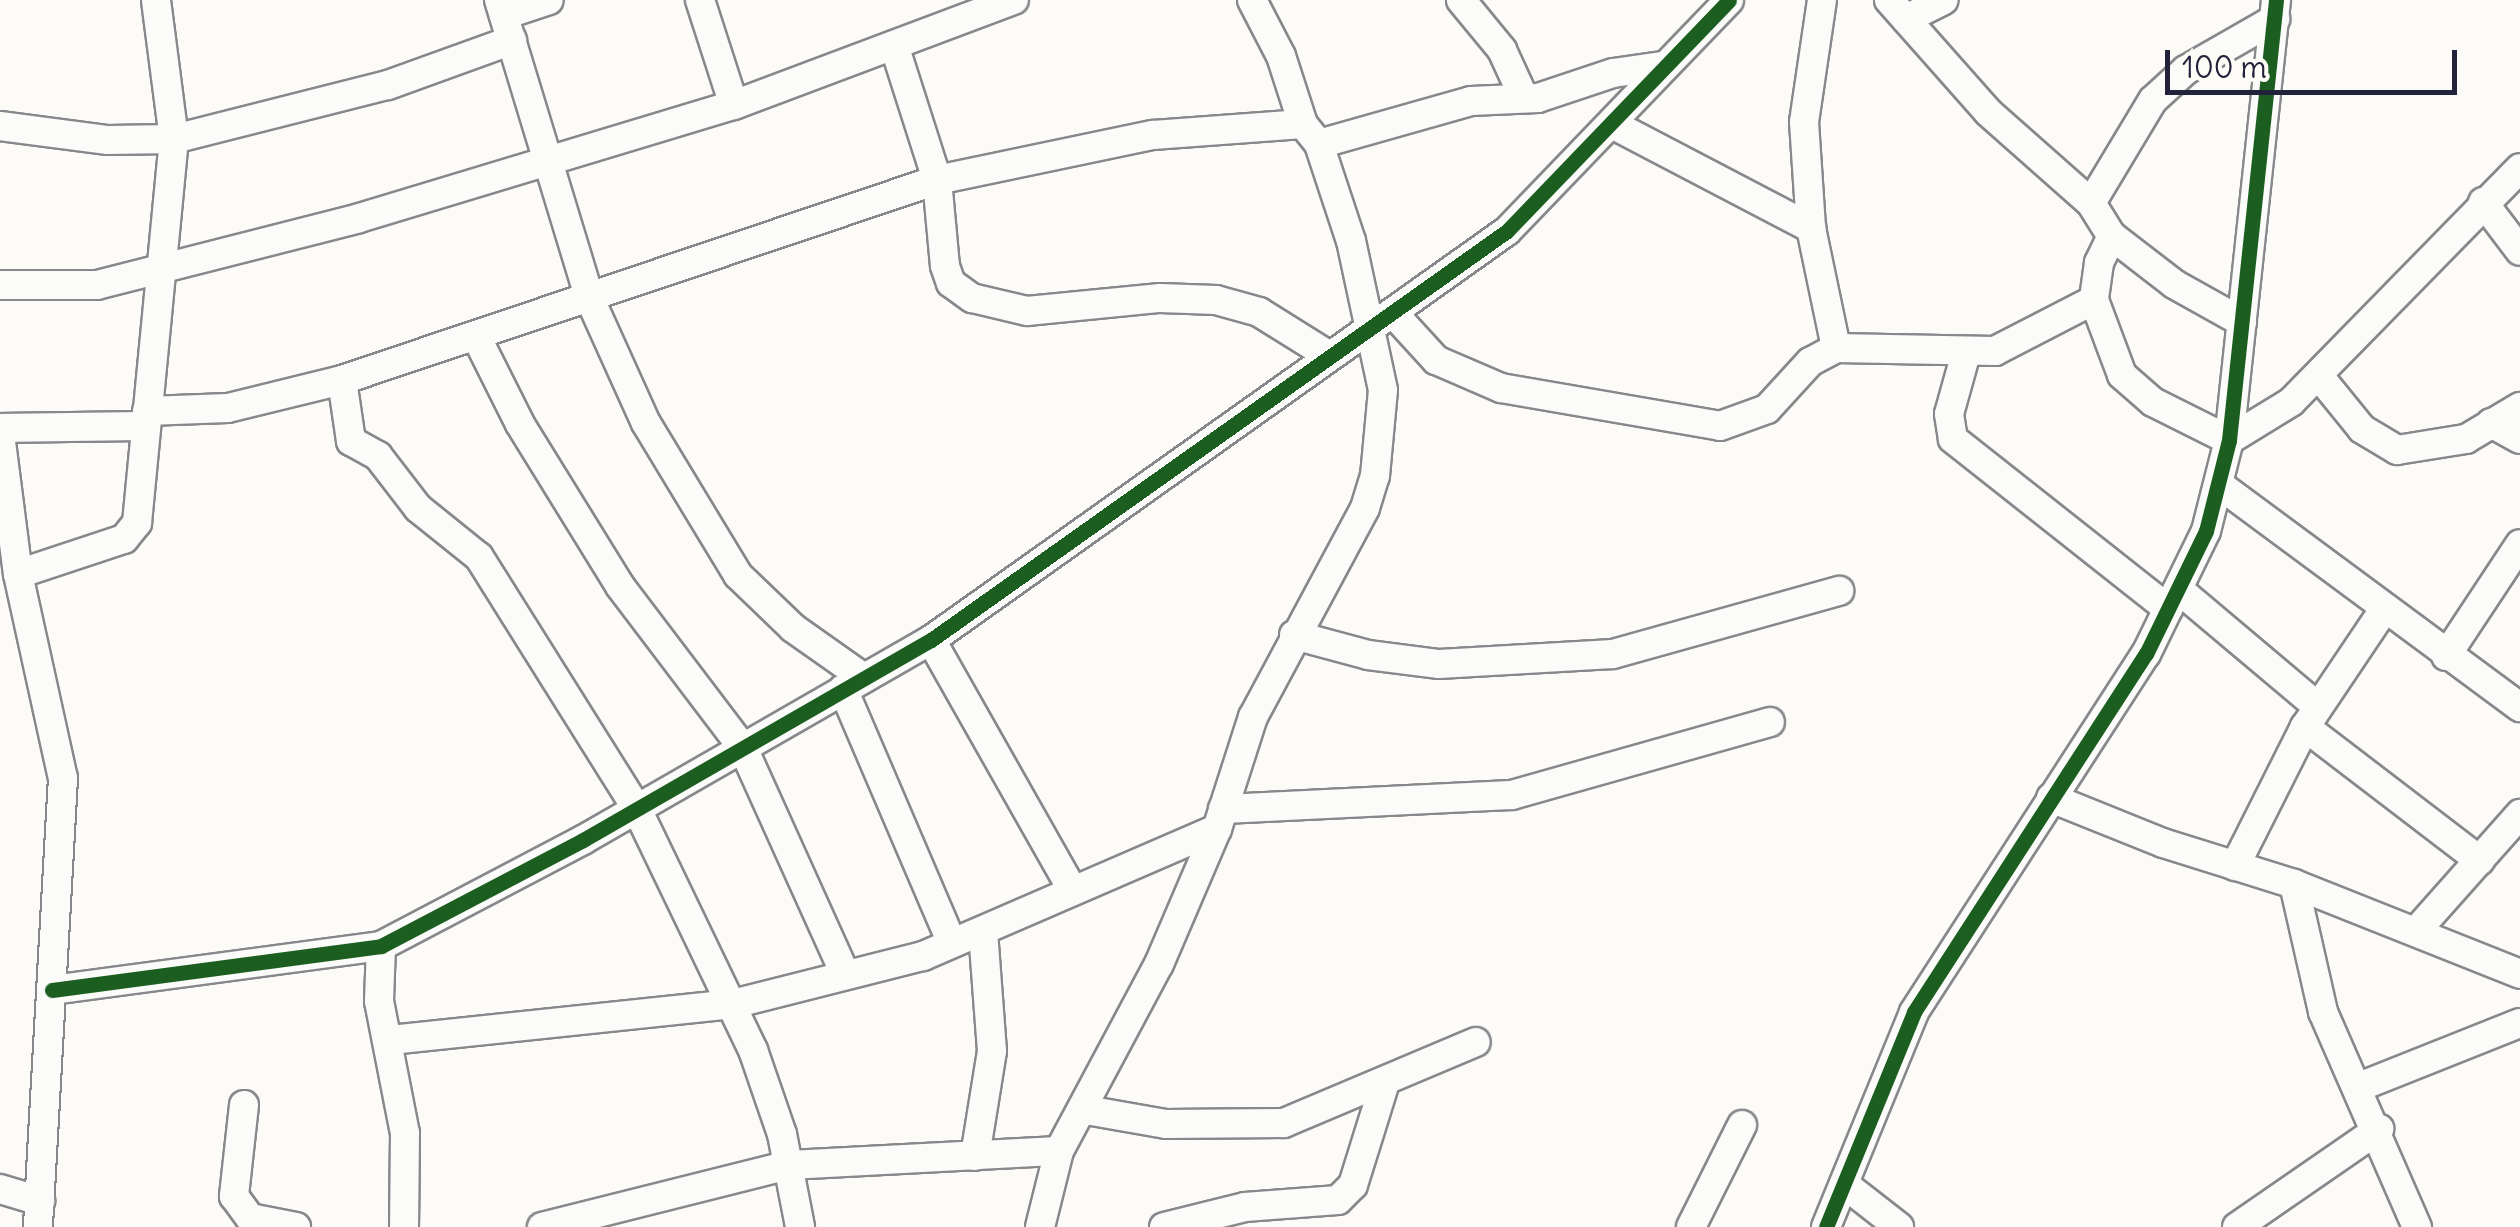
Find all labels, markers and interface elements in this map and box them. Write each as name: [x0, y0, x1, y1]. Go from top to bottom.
scale bar: [2170, 30, 2462, 92]
text: 100 m: [2182, 48, 2267, 86]

